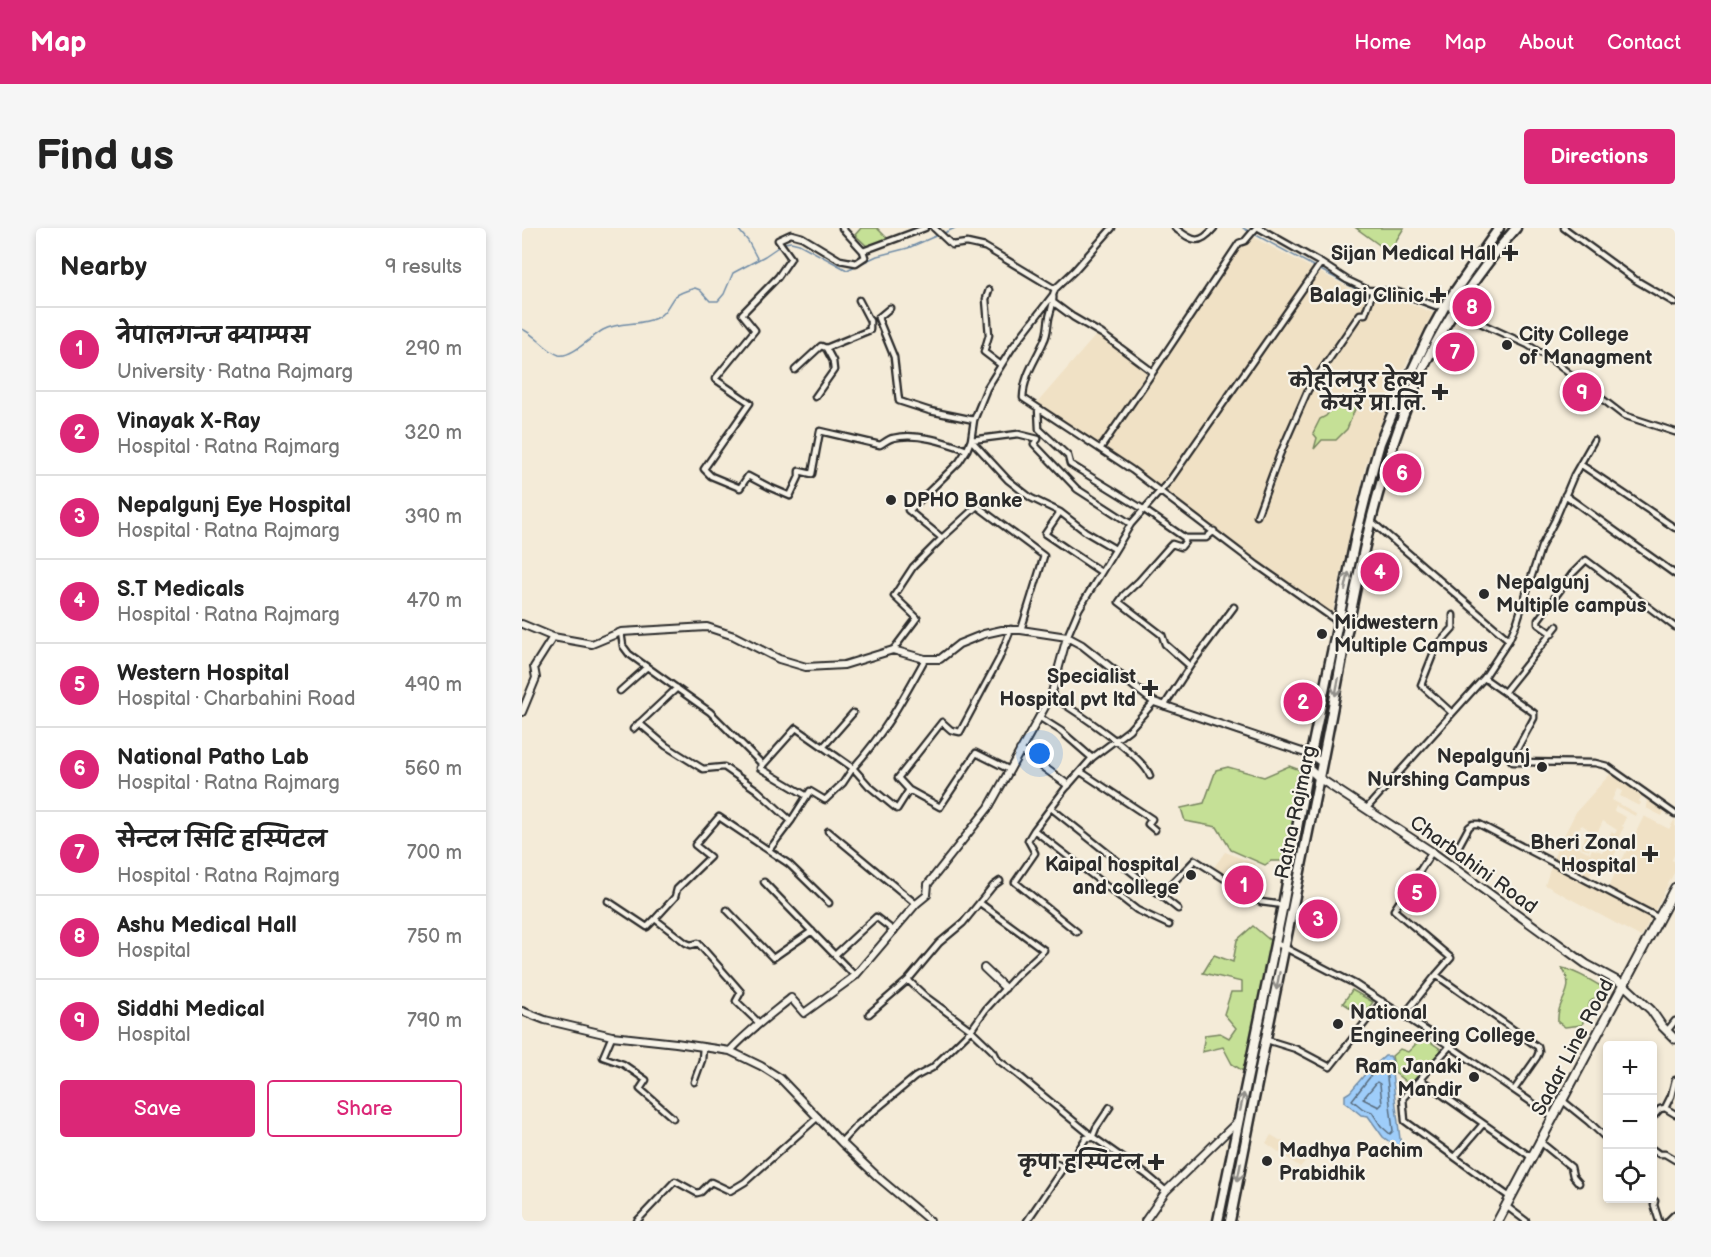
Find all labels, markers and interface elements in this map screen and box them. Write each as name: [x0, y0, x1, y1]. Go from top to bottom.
text: Map: [30, 26, 86, 59]
text: Home: [1354, 30, 1411, 55]
text: Map: [1444, 30, 1486, 55]
text: About: [1519, 30, 1574, 55]
text: Contact: [1607, 30, 1681, 55]
button: Directions: [1524, 129, 1675, 184]
text: Find us: [36, 131, 174, 182]
place label: Sijan Medical Hall: [1331, 242, 1496, 266]
marker: Sijan Medical Hall: [1501, 244, 1519, 262]
text: Nearby: [60, 252, 147, 283]
text: 9 results: [385, 255, 462, 279]
place label: Balagi Clinic: [1309, 284, 1424, 308]
pin: 8: [1452, 284, 1492, 329]
marker: Balagi Clinic: [1429, 286, 1447, 304]
text: नेपालगन्ज क्याम्पस: [117, 323, 310, 350]
place label: City College of Managment: [1519, 323, 1652, 370]
pin: 7: [1436, 330, 1474, 374]
text: 1: [75, 337, 84, 361]
text: 290 m: [405, 337, 462, 361]
marker: City College of Managment: [1500, 338, 1514, 352]
text: University · Ratna Rajmarg: [117, 360, 353, 384]
place label: काेहाेलपुर हेल्थ केयर प्रा.लि.: [1288, 364, 1428, 416]
pin: 9: [1562, 370, 1602, 414]
marker: काेहाेलपुर हेल्थ केयर प्रा.लि.: [1431, 383, 1449, 401]
text: Vinayak X-Ray: [117, 408, 260, 435]
text: 2: [74, 421, 85, 445]
text: 320 m: [404, 421, 462, 445]
text: Hospital · Ratna Rajmarg: [117, 435, 340, 459]
pin: 6: [1382, 450, 1422, 496]
place label: DPHO Banke: [903, 489, 1023, 513]
text: Nepalgunj Eye Hospital: [117, 492, 351, 519]
marker: DPHO Banke: [884, 493, 898, 507]
text: 3: [74, 505, 85, 529]
text: 390 m: [404, 505, 462, 529]
text: Hospital · Ratna Rajmarg: [117, 519, 340, 543]
pin: 4: [1360, 550, 1400, 594]
place label: Nepalgunj Multiple campus: [1496, 571, 1647, 618]
one-way arrow: [1341, 572, 1353, 591]
text: S.T Medicals: [117, 576, 244, 603]
marker: Nepalgunj Multiple campus: [1477, 587, 1491, 601]
text: 4: [74, 589, 85, 613]
text: 470 m: [406, 589, 462, 613]
text: Hospital · Ratna Rajmarg: [117, 603, 340, 627]
place label: Midwestern Multiple Campus: [1334, 611, 1488, 658]
marker: Midwestern Multiple Campus: [1315, 627, 1329, 641]
text: Western Hospital: [117, 660, 289, 687]
place label: Specialist Hospital pvt ltd: [999, 665, 1136, 712]
text: 5: [74, 673, 85, 697]
text: 490 m: [405, 673, 462, 697]
one-way arrow: [1331, 677, 1342, 696]
marker: Specialist Hospital pvt ltd: [1141, 679, 1159, 697]
pin: 2: [1284, 680, 1322, 724]
text: Hospital · Charbahini Road: [117, 687, 355, 711]
your location: [1025, 739, 1054, 768]
street label: Ratna Rajmarg: [1270, 743, 1322, 881]
text: National Patho Lab: [117, 744, 309, 771]
place label: Nepalgunj Nurshing Campus: [1367, 745, 1530, 792]
text: 6: [73, 757, 86, 781]
text: 560 m: [405, 757, 462, 781]
marker: Nepalgunj Nurshing Campus: [1535, 760, 1549, 774]
text: Hospital · Ratna Rajmarg: [117, 771, 340, 795]
street label: Charbahini Road: [1405, 810, 1542, 919]
text: सेन्टल सिटि हस्पिटल: [117, 827, 327, 854]
place label: Bheri Zonal Hospital: [1530, 831, 1636, 878]
text: 7: [74, 841, 85, 865]
text: 700 m: [407, 841, 462, 865]
marker: Bheri Zonal Hospital: [1641, 845, 1659, 863]
place label: Kaipal hospital and college: [1045, 853, 1179, 900]
pin: 1: [1224, 862, 1264, 908]
text: Hospital · Ratna Rajmarg: [117, 864, 340, 888]
marker: Kaipal hospital and college: [1184, 868, 1198, 882]
pin: 5: [1398, 870, 1436, 916]
pin: 3: [1298, 896, 1338, 942]
text: Ashu Medical Hall: [117, 912, 297, 939]
text: 8: [73, 925, 86, 949]
text: 750 m: [407, 925, 462, 949]
text: Hospital: [117, 939, 190, 963]
one-way arrow: [1272, 971, 1283, 990]
street label: Sadar Line Road: [1527, 975, 1619, 1120]
text: Siddhi Medical: [117, 996, 265, 1023]
place label: National Engineering College: [1350, 1001, 1535, 1048]
text: 9: [74, 1009, 85, 1033]
text: 790 m: [407, 1009, 462, 1033]
marker: National Engineering College: [1331, 1017, 1345, 1031]
text: Hospital: [117, 1023, 190, 1047]
map controls: [1603, 1041, 1657, 1203]
button: +: [1603, 1041, 1657, 1095]
place label: Ram Janaki Mandir: [1355, 1055, 1463, 1102]
marker: Ram Janaki Mandir: [1467, 1070, 1481, 1084]
button: Save: [60, 1080, 255, 1137]
button: Share: [267, 1080, 462, 1137]
one-way arrow: [1236, 1092, 1248, 1111]
button: −: [1603, 1095, 1657, 1149]
place label: Madhya Pachim Prabidhik: [1279, 1139, 1423, 1186]
place label: कृपा हस्पिटल: [1017, 1147, 1144, 1177]
button: locate: [1603, 1149, 1657, 1203]
marker: कृपा हस्पिटल: [1147, 1153, 1165, 1171]
marker: Madhya Pachim Prabidhik: [1260, 1154, 1274, 1168]
one-way arrow: [1233, 1162, 1244, 1181]

